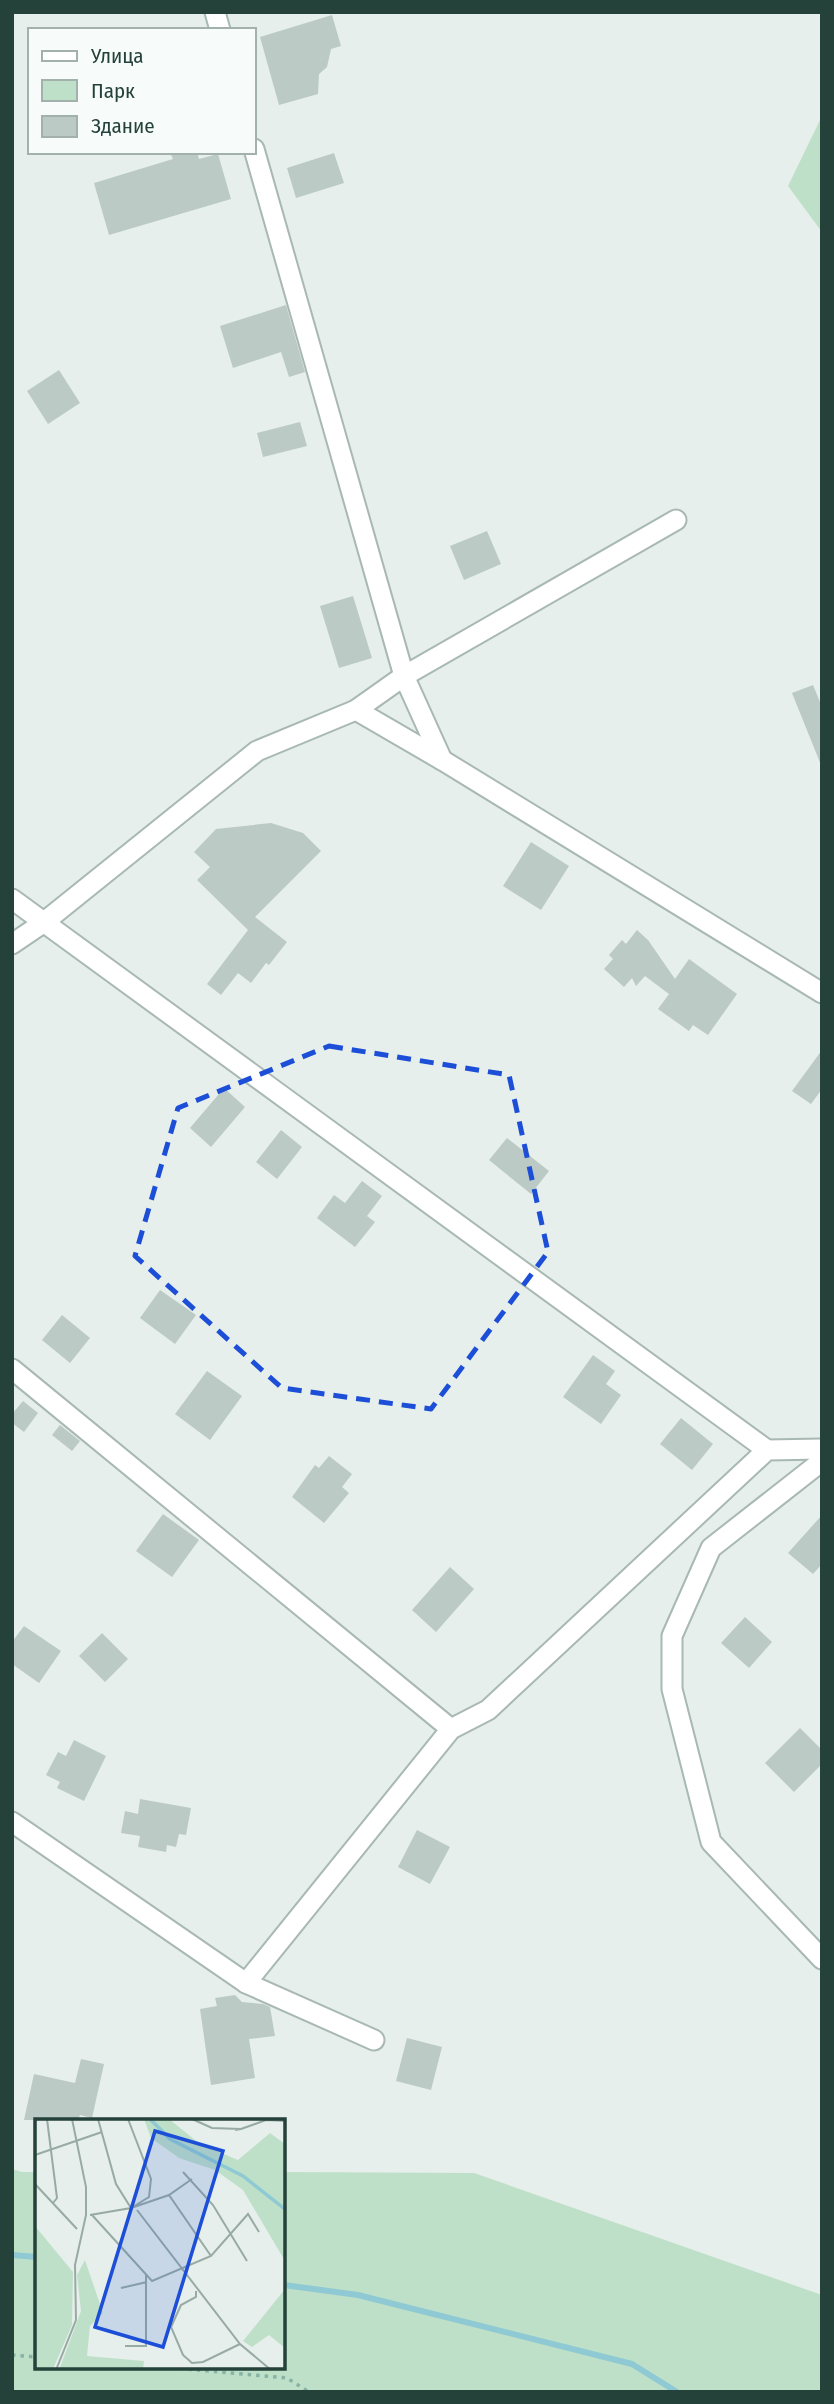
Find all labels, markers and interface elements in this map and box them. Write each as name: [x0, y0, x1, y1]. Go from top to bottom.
legend: [28, 28, 256, 154]
text: Улица: [90, 43, 144, 69]
text: Парк: [91, 78, 135, 104]
text: Здание: [91, 113, 155, 139]
inset map: [35, 2119, 285, 2369]

